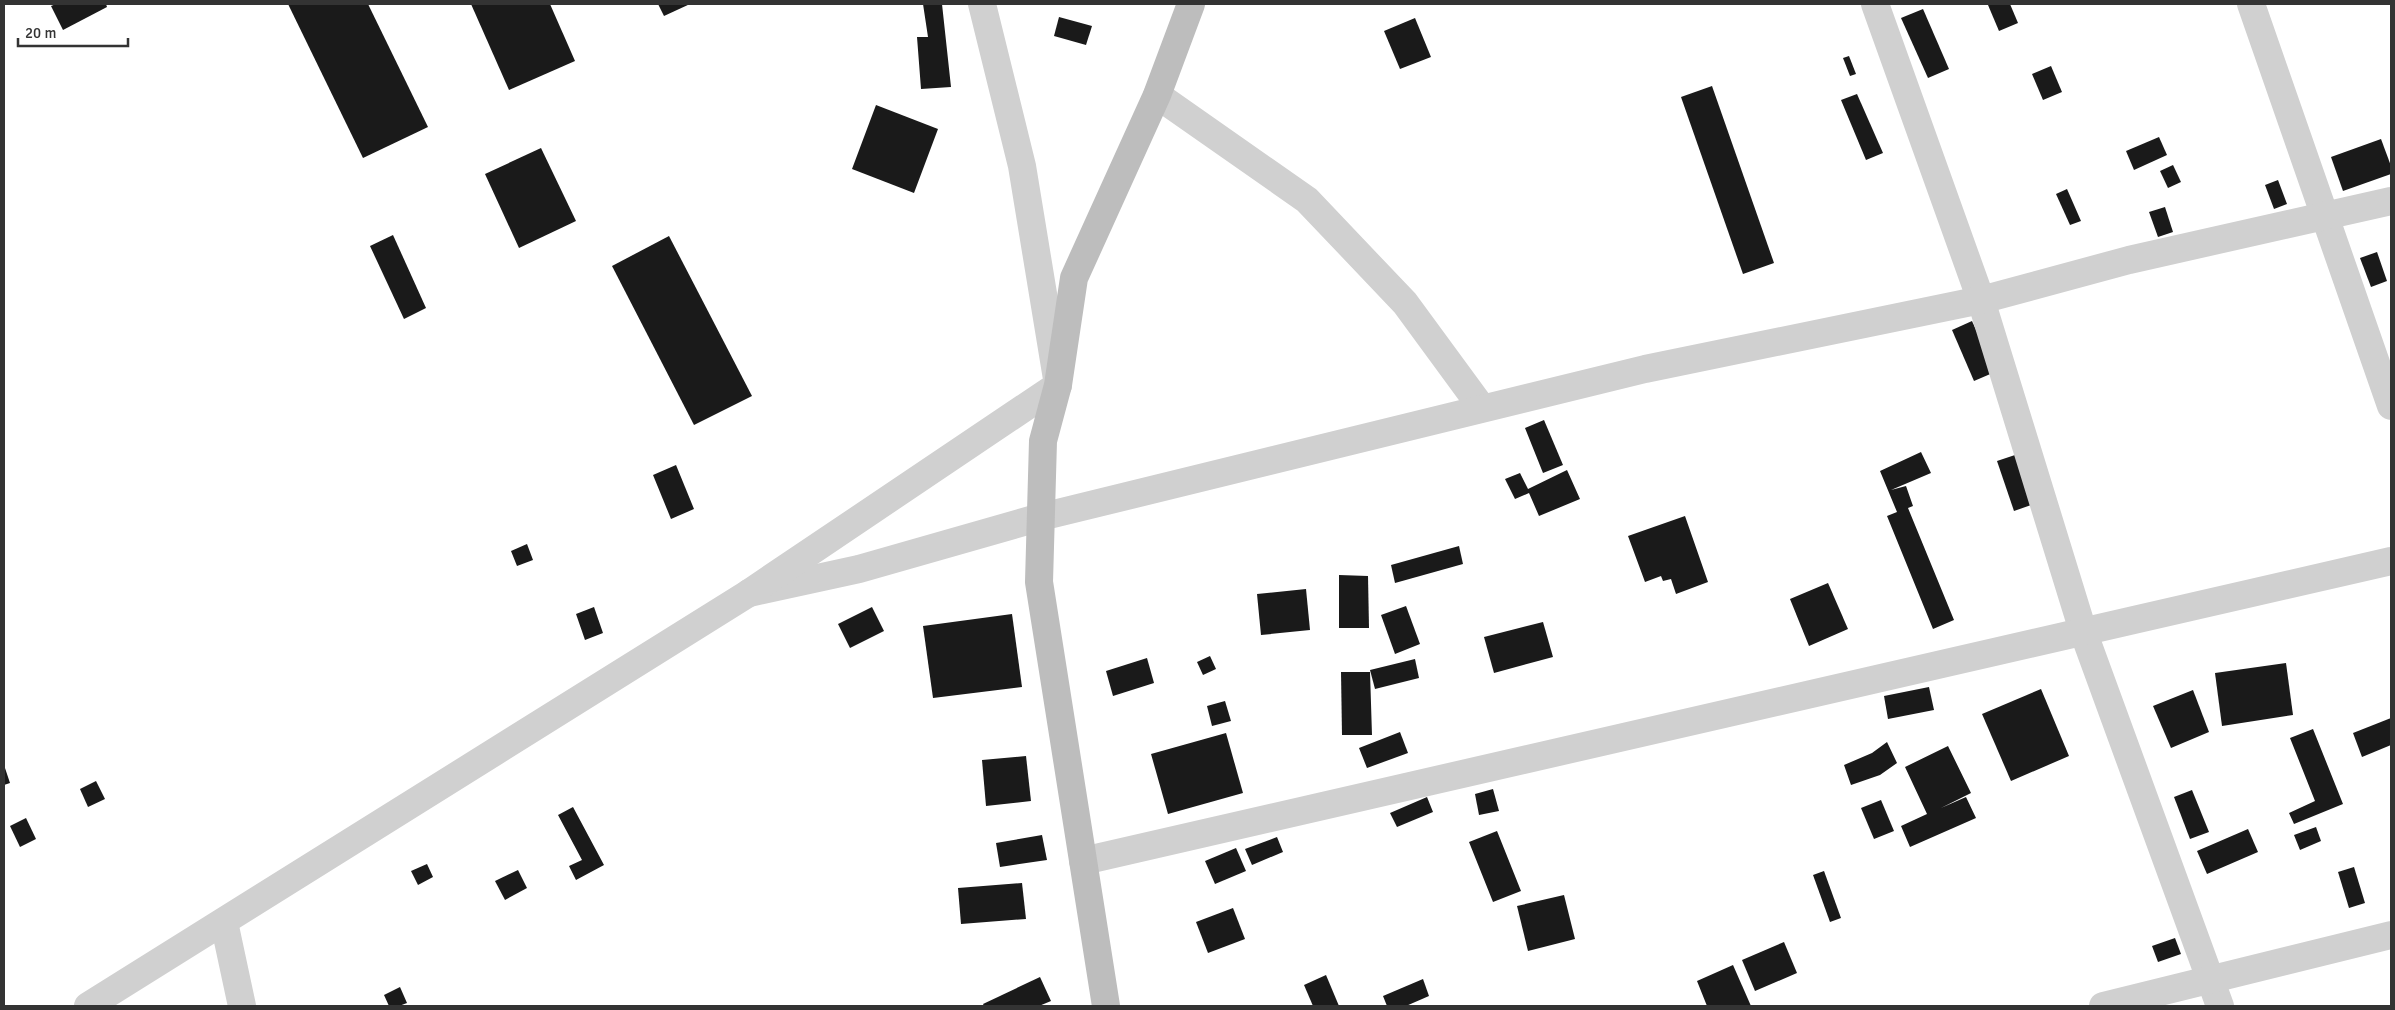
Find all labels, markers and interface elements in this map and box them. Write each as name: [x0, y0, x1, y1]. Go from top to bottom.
scale bar: [18, 15, 128, 47]
text: 20 m: [25, 24, 56, 42]

